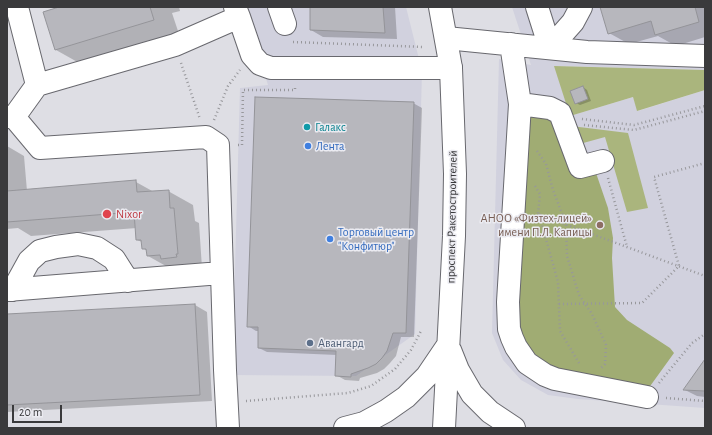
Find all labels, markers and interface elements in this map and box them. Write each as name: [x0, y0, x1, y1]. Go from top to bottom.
place label: Галакс: [315, 120, 346, 134]
marker: Галакс: [302, 122, 312, 132]
place label: Лента: [316, 139, 344, 153]
marker: Лента: [303, 141, 313, 151]
street label: проспект Ракетостроителей: [444, 150, 460, 284]
place label: Nixor: [116, 207, 142, 221]
marker: Nixor: [101, 208, 113, 220]
place label: АНОО «Физтех-лицей» имени П.Л. Капицы: [480, 211, 592, 239]
marker: АНОО «Физтех-лицей» имени П.Л. Капицы: [595, 220, 605, 230]
place label: Торговый центр "Конфитюр": [338, 225, 414, 253]
marker: Торговый центр "Конфитюр": [325, 234, 335, 244]
place label: Авангард: [318, 336, 364, 350]
marker: Авангард: [305, 338, 315, 348]
scale bar: [14, 397, 64, 423]
text: 20 m: [19, 406, 42, 418]

